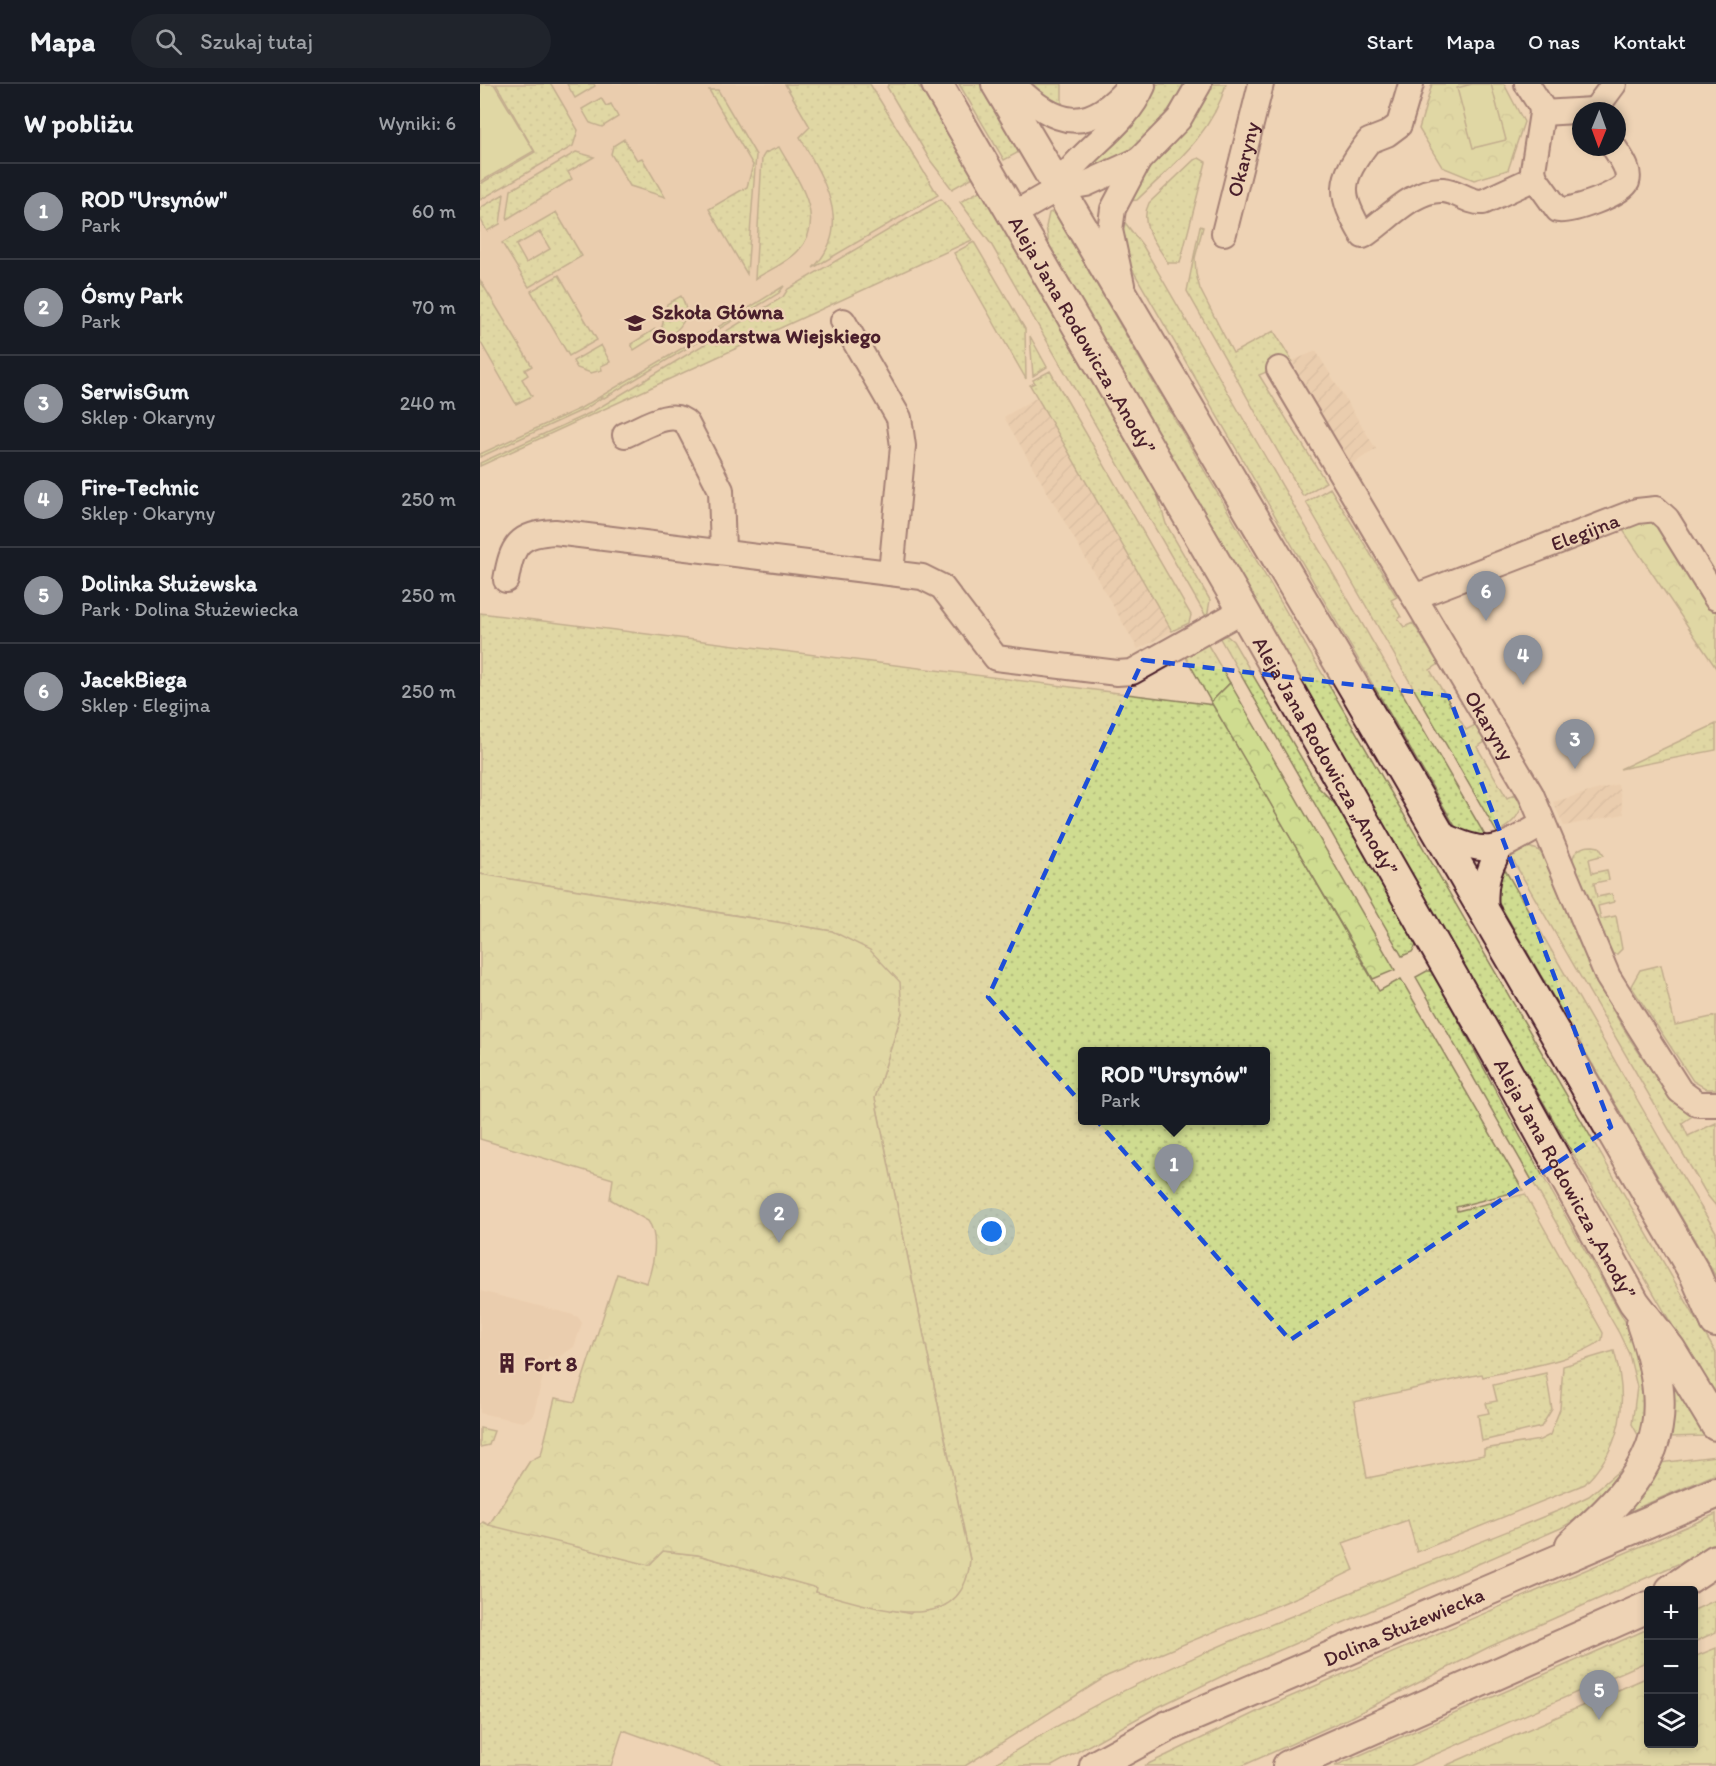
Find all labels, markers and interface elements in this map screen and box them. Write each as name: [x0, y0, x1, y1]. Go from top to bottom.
search box: [131, 14, 551, 68]
text: Mapa: [30, 24, 95, 58]
icon: search: [152, 25, 185, 58]
text: Szukaj tutaj: [200, 28, 313, 55]
text: Start: [1367, 29, 1413, 54]
text: Mapa: [1446, 29, 1495, 54]
text: O nas: [1528, 29, 1580, 54]
text: Kontakt: [1613, 29, 1686, 54]
north arrow: [1572, 102, 1626, 156]
text: W pobliżu: [24, 107, 133, 139]
text: Wyniki: 6: [378, 111, 456, 135]
street label: Okaryny: [1221, 119, 1264, 199]
text: ROD "Ursynów": [81, 186, 227, 213]
text: 1: [39, 199, 48, 223]
text: 60 m: [412, 199, 456, 223]
street label: Aleja Jana Rodowicza „Anody”: [1004, 211, 1162, 458]
text: Park: [81, 213, 120, 237]
text: Ósmy Park: [81, 282, 183, 309]
text: 2: [38, 295, 49, 319]
text: 70 m: [412, 295, 456, 319]
place label: Szkoła Główna Gospodarstwa Wiejskiego: [652, 299, 881, 349]
text: Park: [81, 309, 120, 333]
school or university icon: Szkoła Główna Gospodarstwa Wiejskiego: [623, 311, 647, 335]
text: SerwisGum: [81, 378, 189, 405]
text: 3: [38, 391, 49, 415]
text: 240 m: [400, 391, 456, 415]
text: Sklep · Okaryny: [81, 405, 215, 429]
text: Fire-Technic: [81, 474, 199, 501]
text: 4: [37, 487, 50, 511]
text: 250 m: [401, 487, 456, 511]
text: Sklep · Okaryny: [81, 501, 215, 525]
street label: Elegijna: [1547, 507, 1623, 556]
text: Dolinka Służewska: [81, 570, 257, 597]
pin: 6: [1466, 572, 1506, 621]
text: 5: [38, 583, 49, 607]
text: 250 m: [401, 583, 456, 607]
text: Park · Dolina Służewiecka: [81, 597, 298, 621]
street label: Aleja Jana Rodowicza „Anody”: [1248, 632, 1404, 879]
pin: 4: [1504, 636, 1542, 685]
text: JacekBiega: [81, 666, 187, 693]
text: 6: [38, 679, 49, 703]
text: 250 m: [401, 679, 456, 703]
street label: Okaryny: [1460, 686, 1521, 765]
text: Sklep · Elegijna: [81, 693, 210, 717]
pin: 3: [1556, 720, 1594, 769]
popup: [1078, 1047, 1270, 1125]
street label: Aleja Jana Rodowicza „Anody”: [1489, 1054, 1642, 1303]
text: ROD "Ursynów": [1101, 1061, 1247, 1088]
text: Park: [1101, 1088, 1140, 1112]
pin: 1: [1154, 1144, 1194, 1194]
pin: 2: [760, 1194, 798, 1243]
your location: [977, 1217, 1006, 1246]
building icon: Fort 8: [495, 1351, 519, 1375]
place label: Fort 8: [524, 1351, 578, 1376]
street label: Dolina Służewiecka: [1319, 1581, 1488, 1671]
map controls: [1644, 1586, 1698, 1748]
button: +: [1644, 1586, 1698, 1640]
button: −: [1644, 1640, 1698, 1694]
pin: 5: [1580, 1670, 1618, 1720]
button: layers: [1644, 1694, 1698, 1748]

